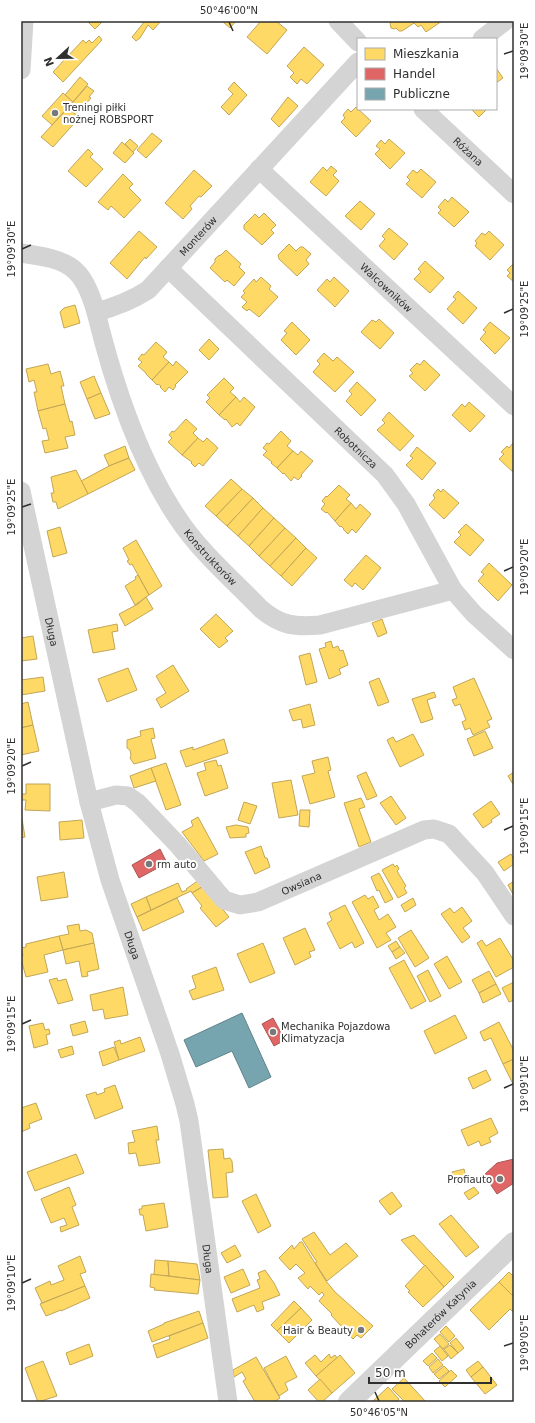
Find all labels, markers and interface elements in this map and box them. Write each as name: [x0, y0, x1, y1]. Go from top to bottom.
text: 50°46'00"N: [200, 5, 258, 16]
text: 19°09'30"E: [519, 23, 530, 79]
north arrow: [38, 38, 78, 78]
legend: [357, 38, 497, 110]
text: Mieszkania: [393, 47, 459, 61]
text: N: [41, 55, 57, 68]
text: Handel: [393, 67, 435, 81]
text: Publiczne: [393, 87, 450, 101]
place label: Treningi piłki nożnej ROBSPORT: [62, 102, 154, 125]
marker: Treningi piłki nożnej ROBSPORT: [50, 108, 60, 118]
street label: Różana: [451, 135, 485, 168]
street label: Monterów: [177, 214, 219, 258]
text: 19°09'30"E: [6, 221, 17, 277]
street label: Walcowników: [358, 261, 414, 315]
text: 19°09'25"E: [519, 281, 530, 337]
street label: Robotnicza: [332, 425, 379, 471]
text: 19°09'25"E: [6, 479, 17, 535]
street label: Konstruktorów: [182, 527, 239, 588]
text: 19°09'20"E: [519, 539, 530, 595]
street label: Długa: [43, 616, 60, 647]
text: 19°09'20"E: [6, 738, 17, 794]
text: 19°09'15"E: [519, 798, 530, 854]
marker: rm auto: [144, 859, 154, 869]
place label: rm auto: [157, 859, 196, 870]
street label: Owsiana: [280, 870, 323, 897]
street label: Długa: [122, 930, 142, 961]
text: 19°09'15"E: [6, 996, 17, 1052]
place label: Mechanika Pojazdowa Klimatyzacja: [281, 1021, 391, 1044]
marker: Mechanika Pojazdowa Klimatyzacja: [268, 1027, 278, 1037]
text: 19°09'10"E: [519, 1056, 530, 1112]
place label: Profiauto: [447, 1174, 492, 1185]
marker: Profiauto: [495, 1174, 505, 1184]
street label: Długa: [200, 1244, 215, 1274]
text: 19°09'10"E: [6, 1255, 17, 1311]
street label: Bohaterów Katynia: [403, 1277, 479, 1351]
text: 19°09'05"E: [519, 1315, 530, 1371]
place label: Hair & Beauty: [283, 1325, 353, 1336]
marker: Hair & Beauty: [356, 1325, 366, 1335]
scale bar: [369, 1359, 491, 1385]
text: 50 m: [375, 1366, 406, 1380]
text: 50°46'05"N: [350, 1407, 408, 1418]

